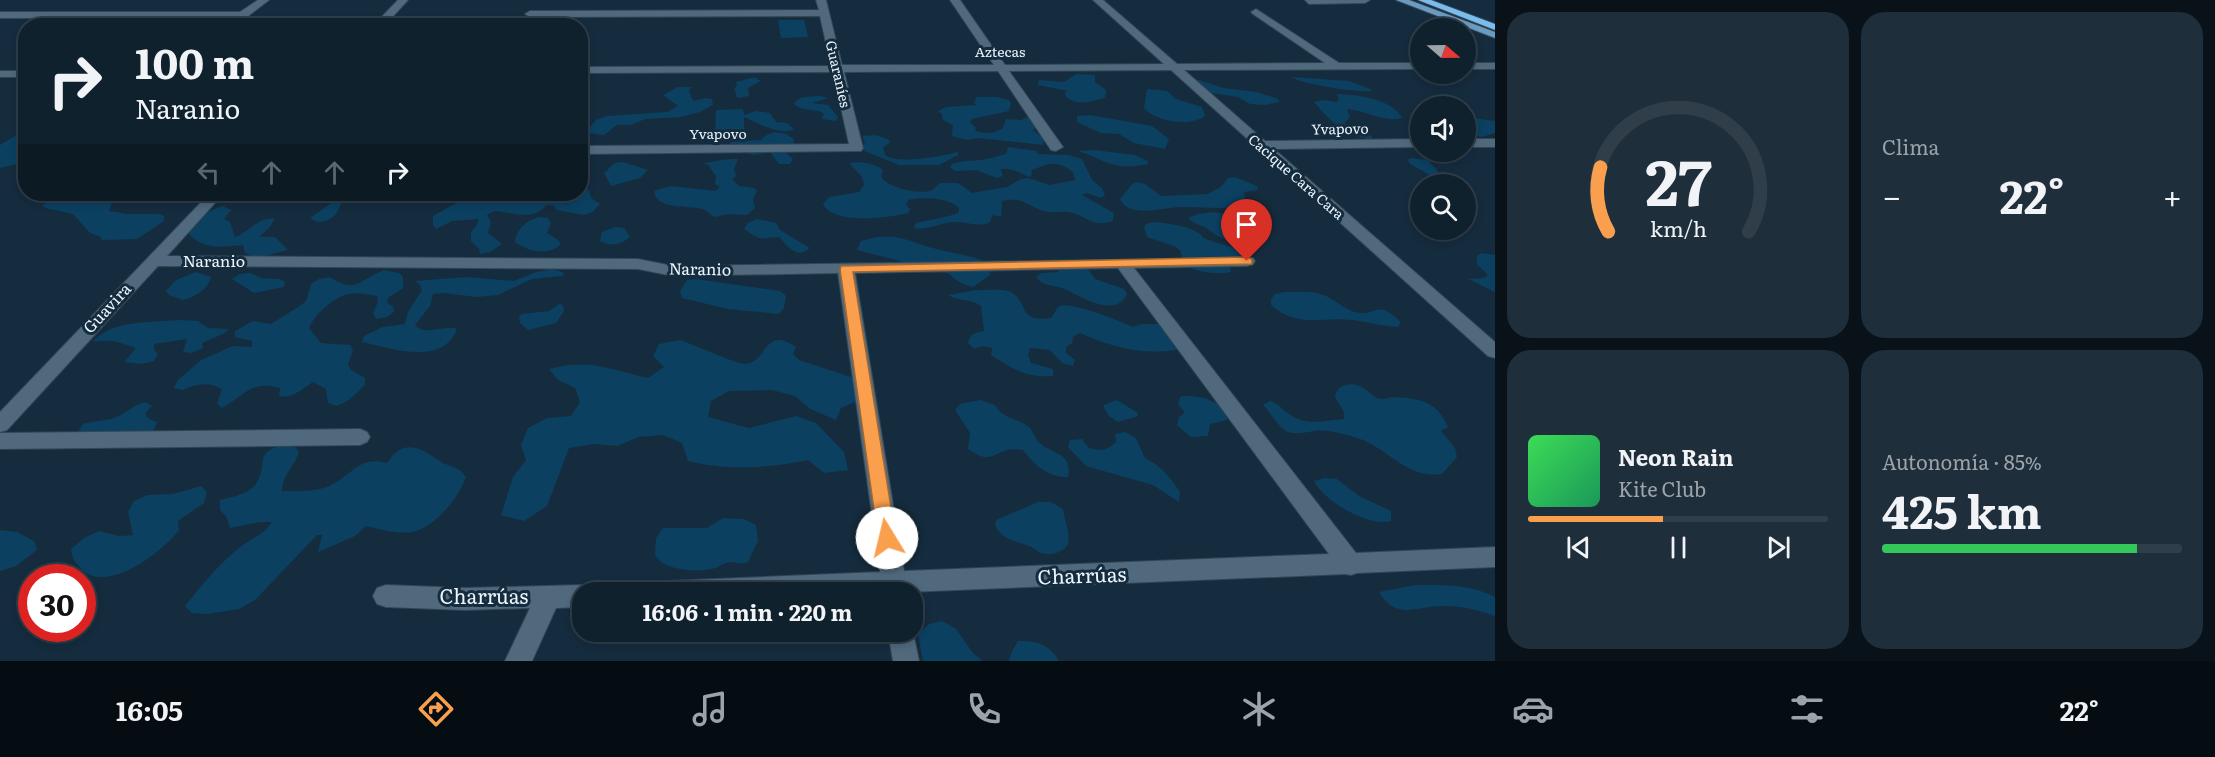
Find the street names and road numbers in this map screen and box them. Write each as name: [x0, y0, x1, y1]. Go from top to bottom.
street label: Guaraníes: [822, 38, 856, 109]
street label: Aztecas: [975, 41, 1025, 61]
street label: Yvapovo: [1311, 118, 1369, 138]
street label: Yvapovo: [689, 123, 747, 143]
street label: Cacique Cara Cara: [1244, 129, 1349, 224]
street label: Naranio: [183, 248, 245, 272]
street label: Naranio: [669, 255, 731, 281]
street label: Guavira: [77, 277, 136, 338]
street label: Charrúas: [1037, 557, 1127, 591]
street label: Charrúas: [440, 580, 528, 610]

